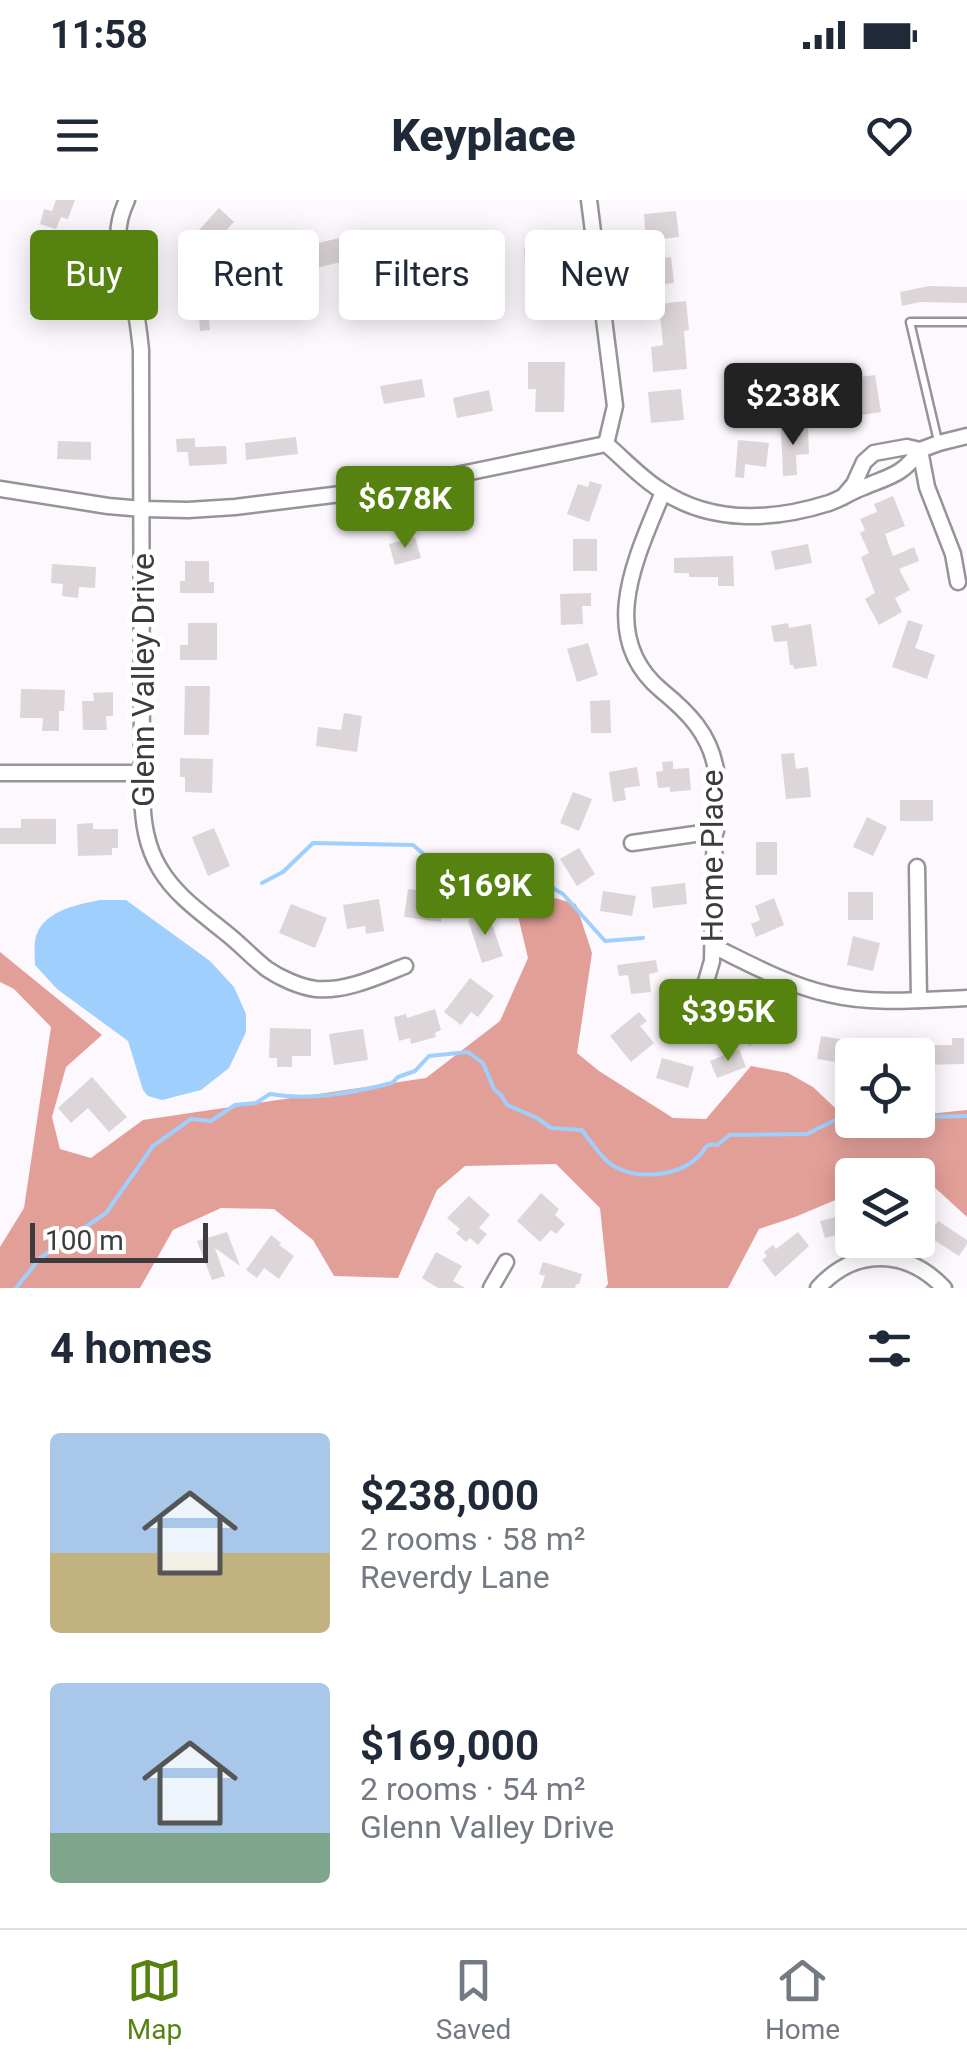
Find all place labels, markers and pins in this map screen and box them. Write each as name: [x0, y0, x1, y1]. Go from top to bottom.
pin: $238K: [723, 363, 863, 448]
pin: $678K: [335, 466, 475, 551]
pin: $169K: [415, 853, 555, 938]
pin: $395K: [658, 979, 798, 1064]

